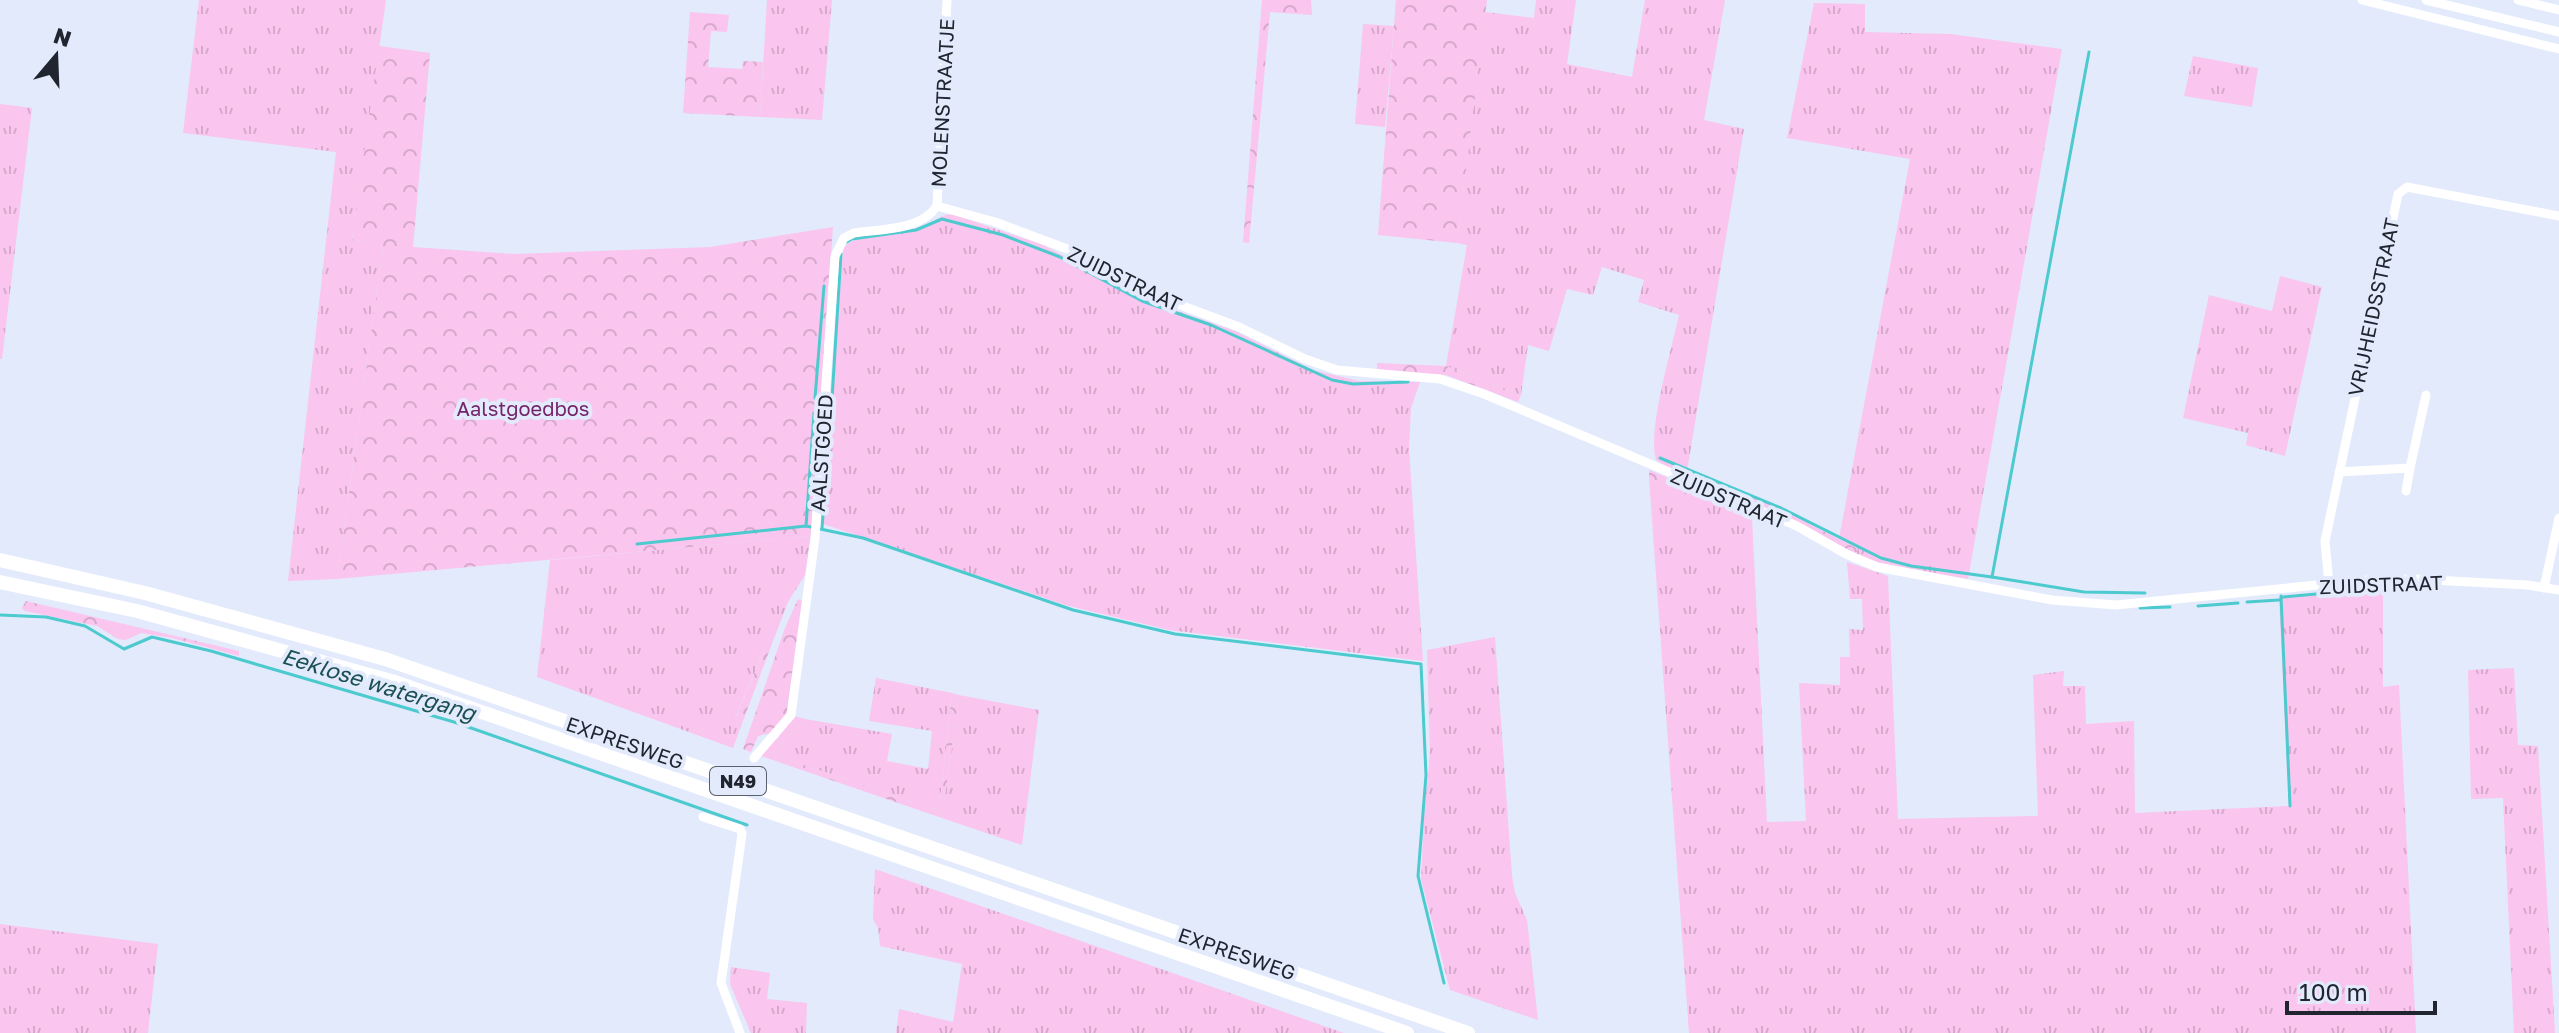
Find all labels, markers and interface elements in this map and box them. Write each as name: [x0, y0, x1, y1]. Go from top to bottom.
north arrow: [16, 16, 96, 96]
street label: MOLENSTRAATJE: [926, 18, 958, 188]
text: N: [50, 21, 75, 52]
street label: VRIJHEIDSSTRAAT: [2342, 216, 2404, 398]
street label: ZUIDSTRAAT: [1064, 240, 1186, 316]
street label: AALSTGOED: [805, 393, 837, 513]
park label: Aalstgoedbos: [457, 396, 589, 420]
street label: ZUIDSTRAAT: [1667, 463, 1791, 533]
street label: ZUIDSTRAAT: [2319, 570, 2443, 598]
water label: Eeklose watergang: [279, 642, 480, 727]
street label: EXPRESWEG: [563, 711, 687, 773]
road number: N49: [710, 767, 766, 795]
street label: EXPRESWEG: [1175, 922, 1299, 984]
scale bar: [2287, 965, 2435, 1015]
text: 100 m: [2299, 977, 2368, 1006]

